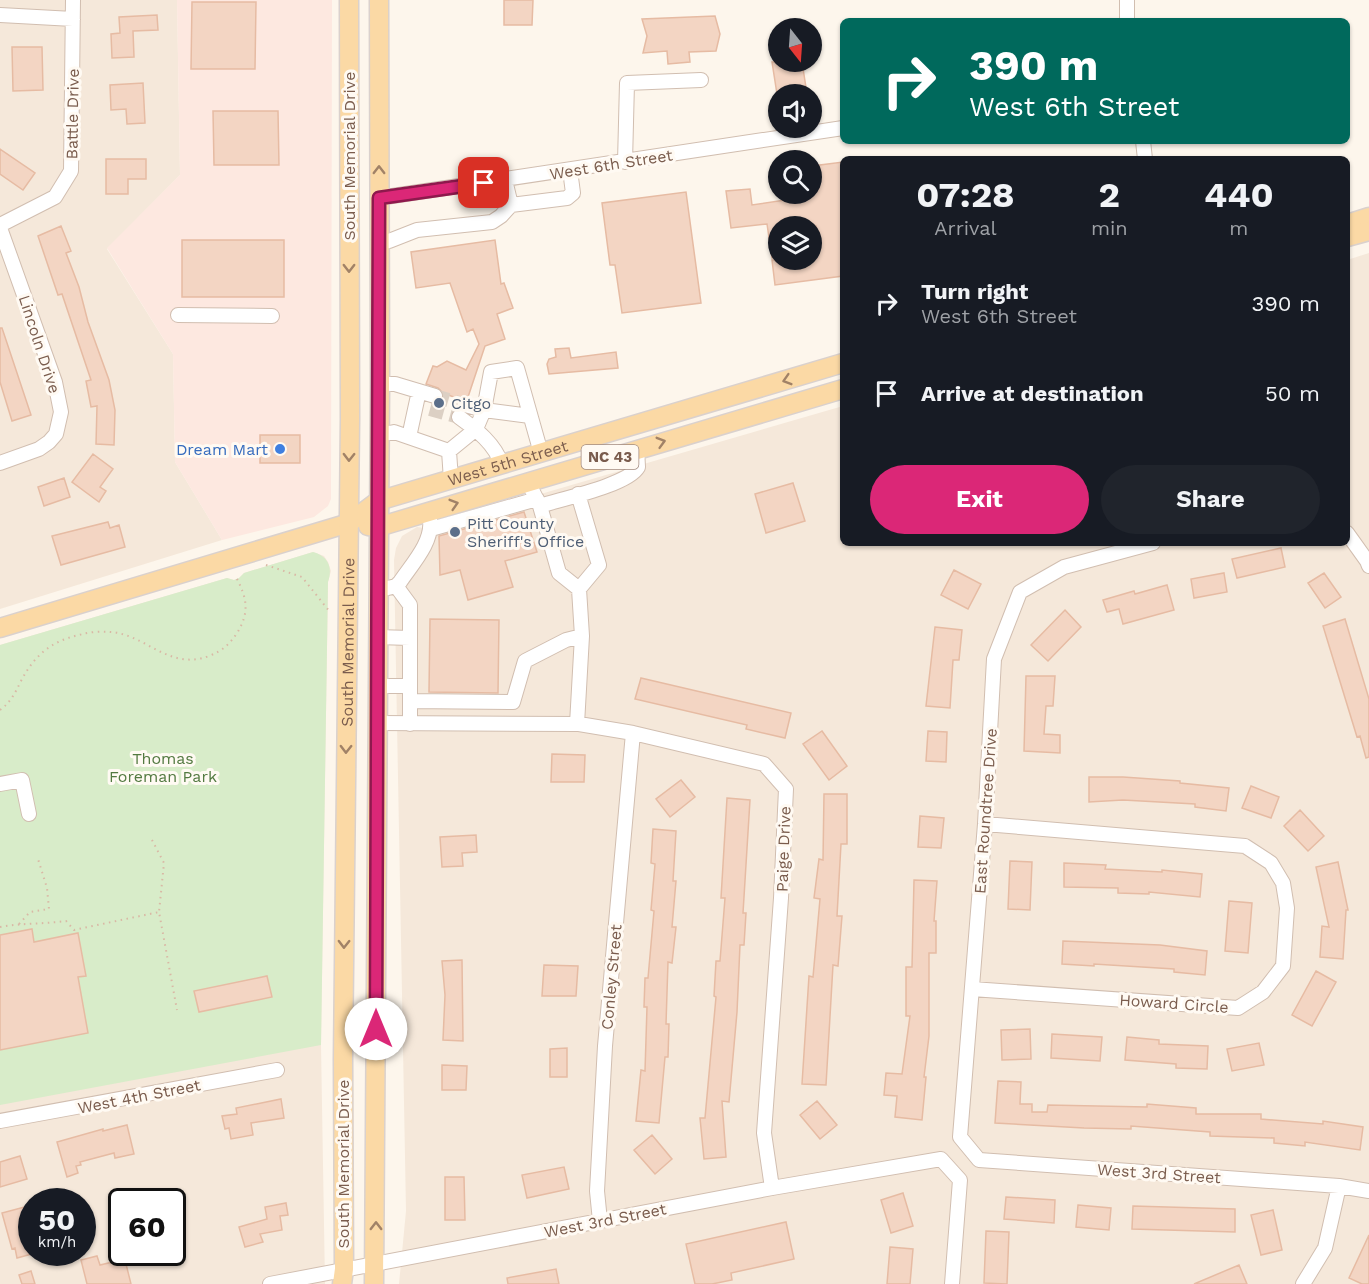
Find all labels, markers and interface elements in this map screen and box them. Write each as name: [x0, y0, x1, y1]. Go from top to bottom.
north arrow: [768, 18, 822, 72]
map controls: [768, 18, 822, 270]
text: 390 m: [969, 41, 1098, 90]
icon: right: [870, 42, 948, 120]
street label: Battle Drive: [62, 68, 83, 160]
street label: South Memorial Drive: [340, 72, 359, 240]
button: sound: [768, 84, 822, 138]
text: West 6th Street: [969, 91, 1179, 123]
street label: West 6th Street: [548, 145, 674, 184]
button: search: [768, 150, 822, 204]
pin: [458, 157, 509, 208]
one-way arrow: [373, 165, 385, 174]
icon: arrive: [467, 166, 500, 199]
text: 07:28: [916, 174, 1015, 216]
text: 2: [1099, 174, 1120, 216]
text: 440: [1204, 174, 1274, 216]
button: layers: [768, 216, 822, 270]
text: Arrival: [934, 216, 997, 240]
text: min: [1091, 216, 1128, 240]
text: m: [1229, 216, 1248, 240]
one-way arrow: [343, 264, 355, 273]
text: Turn right: [921, 279, 1028, 304]
icon: right: [870, 287, 903, 320]
text: 390 m: [1251, 291, 1320, 316]
street label: Lincoln Drive: [15, 293, 64, 396]
text: West 6th Street: [921, 304, 1077, 328]
one-way arrow: [782, 373, 793, 385]
icon: arrive: [870, 377, 903, 410]
text: Arrive at destination: [921, 381, 1144, 406]
text: 50 m: [1265, 381, 1320, 406]
place label: Citgo: [451, 394, 491, 413]
marker: Citgo: [432, 396, 446, 410]
street label: West 5th Street: [445, 436, 570, 490]
one-way arrow: [655, 437, 666, 449]
place label: Dream Mart: [176, 440, 268, 459]
marker: Dream Mart: [273, 442, 287, 456]
road number: NC 43: [582, 445, 638, 469]
one-way arrow: [343, 452, 355, 461]
button: Exit: [870, 465, 1089, 534]
button: Share: [1101, 465, 1320, 534]
one-way arrow: [448, 499, 459, 511]
place label: Pitt County Sheriff's Office: [467, 514, 584, 551]
marker: Pitt County Sheriff's Office: [448, 525, 462, 539]
street label: South Memorial Drive: [338, 558, 358, 727]
street label: East Roundtree Drive: [970, 727, 1001, 895]
one-way arrow: [340, 745, 352, 754]
park label: Thomas Foreman Park: [109, 749, 217, 786]
street label: Paige Drive: [773, 806, 794, 892]
street label: Conley Street: [597, 923, 626, 1031]
one-way arrow: [338, 940, 350, 949]
street label: Howard Circle: [1119, 990, 1229, 1017]
position arrow: [344, 997, 408, 1061]
street label: West 4th Street: [76, 1075, 202, 1118]
street label: South Memorial Drive: [334, 1080, 353, 1248]
street label: West 3rd Street: [1097, 1160, 1222, 1187]
speed limit sign: 60: [108, 1188, 186, 1266]
street label: West 3rd Street: [542, 1199, 668, 1242]
text: 50: [39, 1202, 75, 1237]
one-way arrow: [370, 1221, 382, 1230]
text: km/h: [38, 1233, 76, 1251]

